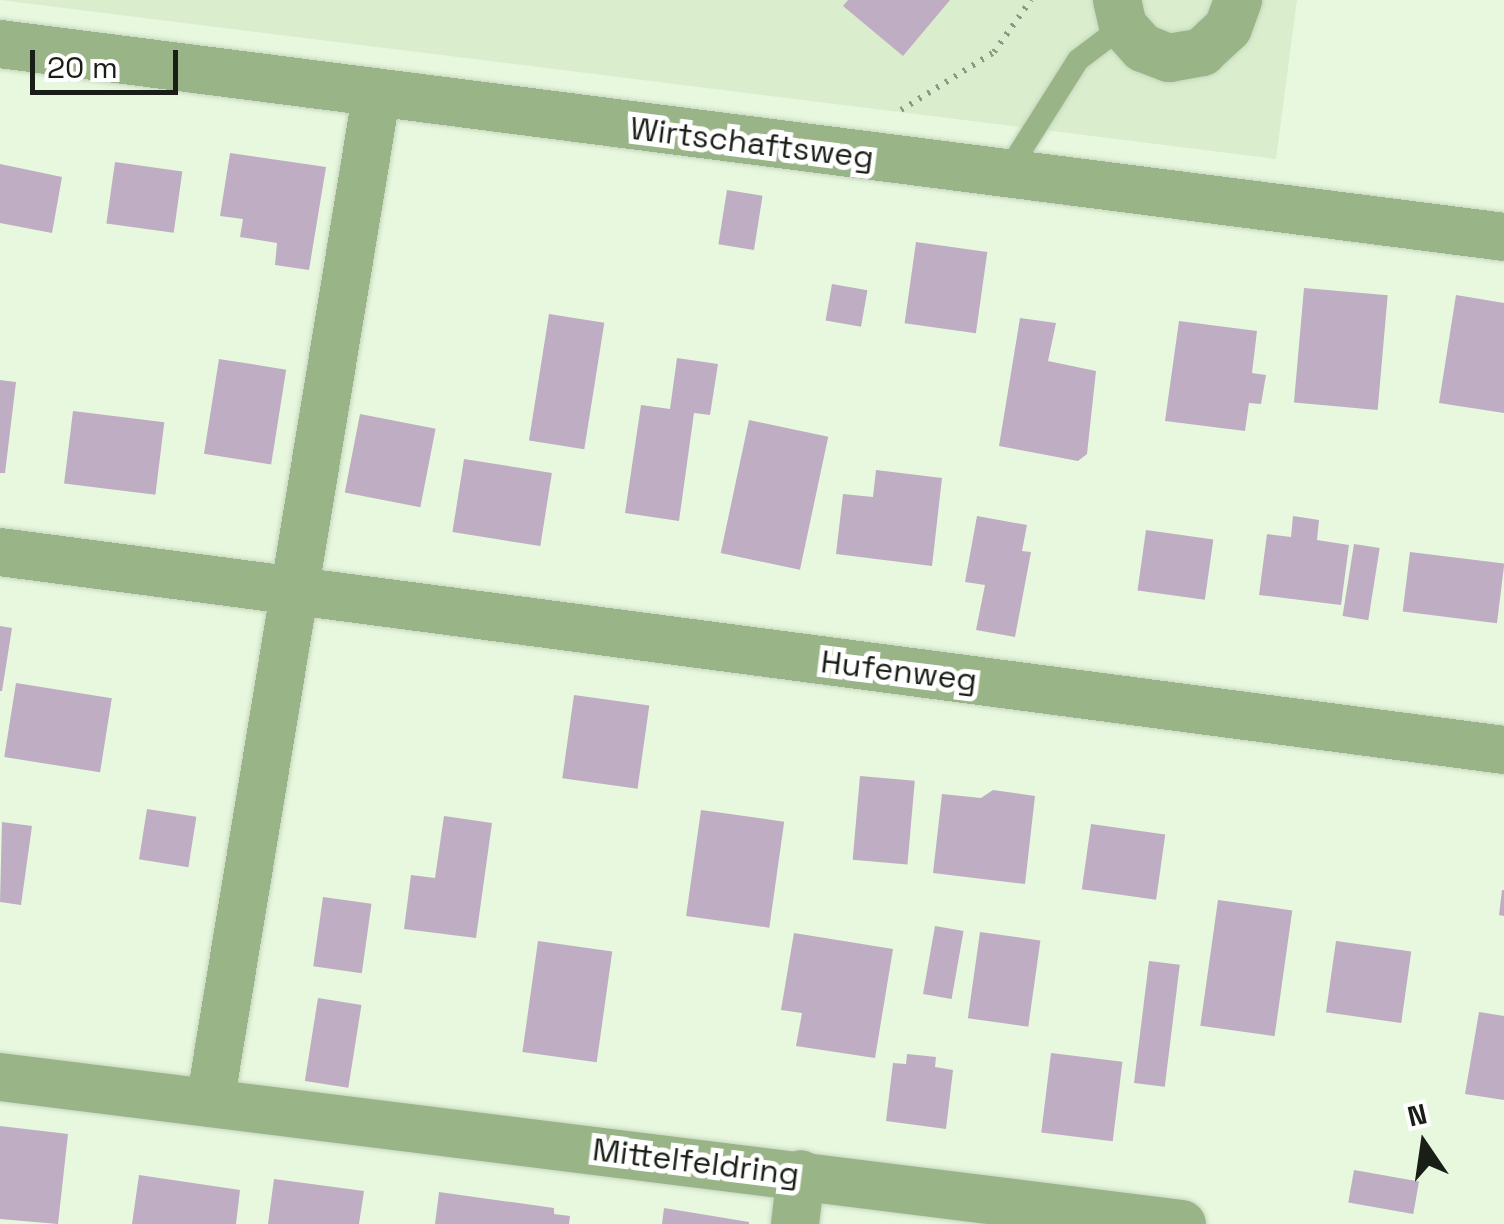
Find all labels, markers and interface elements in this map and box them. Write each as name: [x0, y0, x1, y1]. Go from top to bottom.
scale bar: [35, 30, 182, 92]
text: 20 m: [47, 48, 118, 87]
street label: Wirtschaftsweg: [628, 109, 876, 177]
street label: Hufenweg: [819, 642, 979, 700]
north arrow: [1374, 1094, 1474, 1194]
text: N: [1404, 1095, 1430, 1134]
street label: Mittelfeldring: [590, 1130, 802, 1194]

